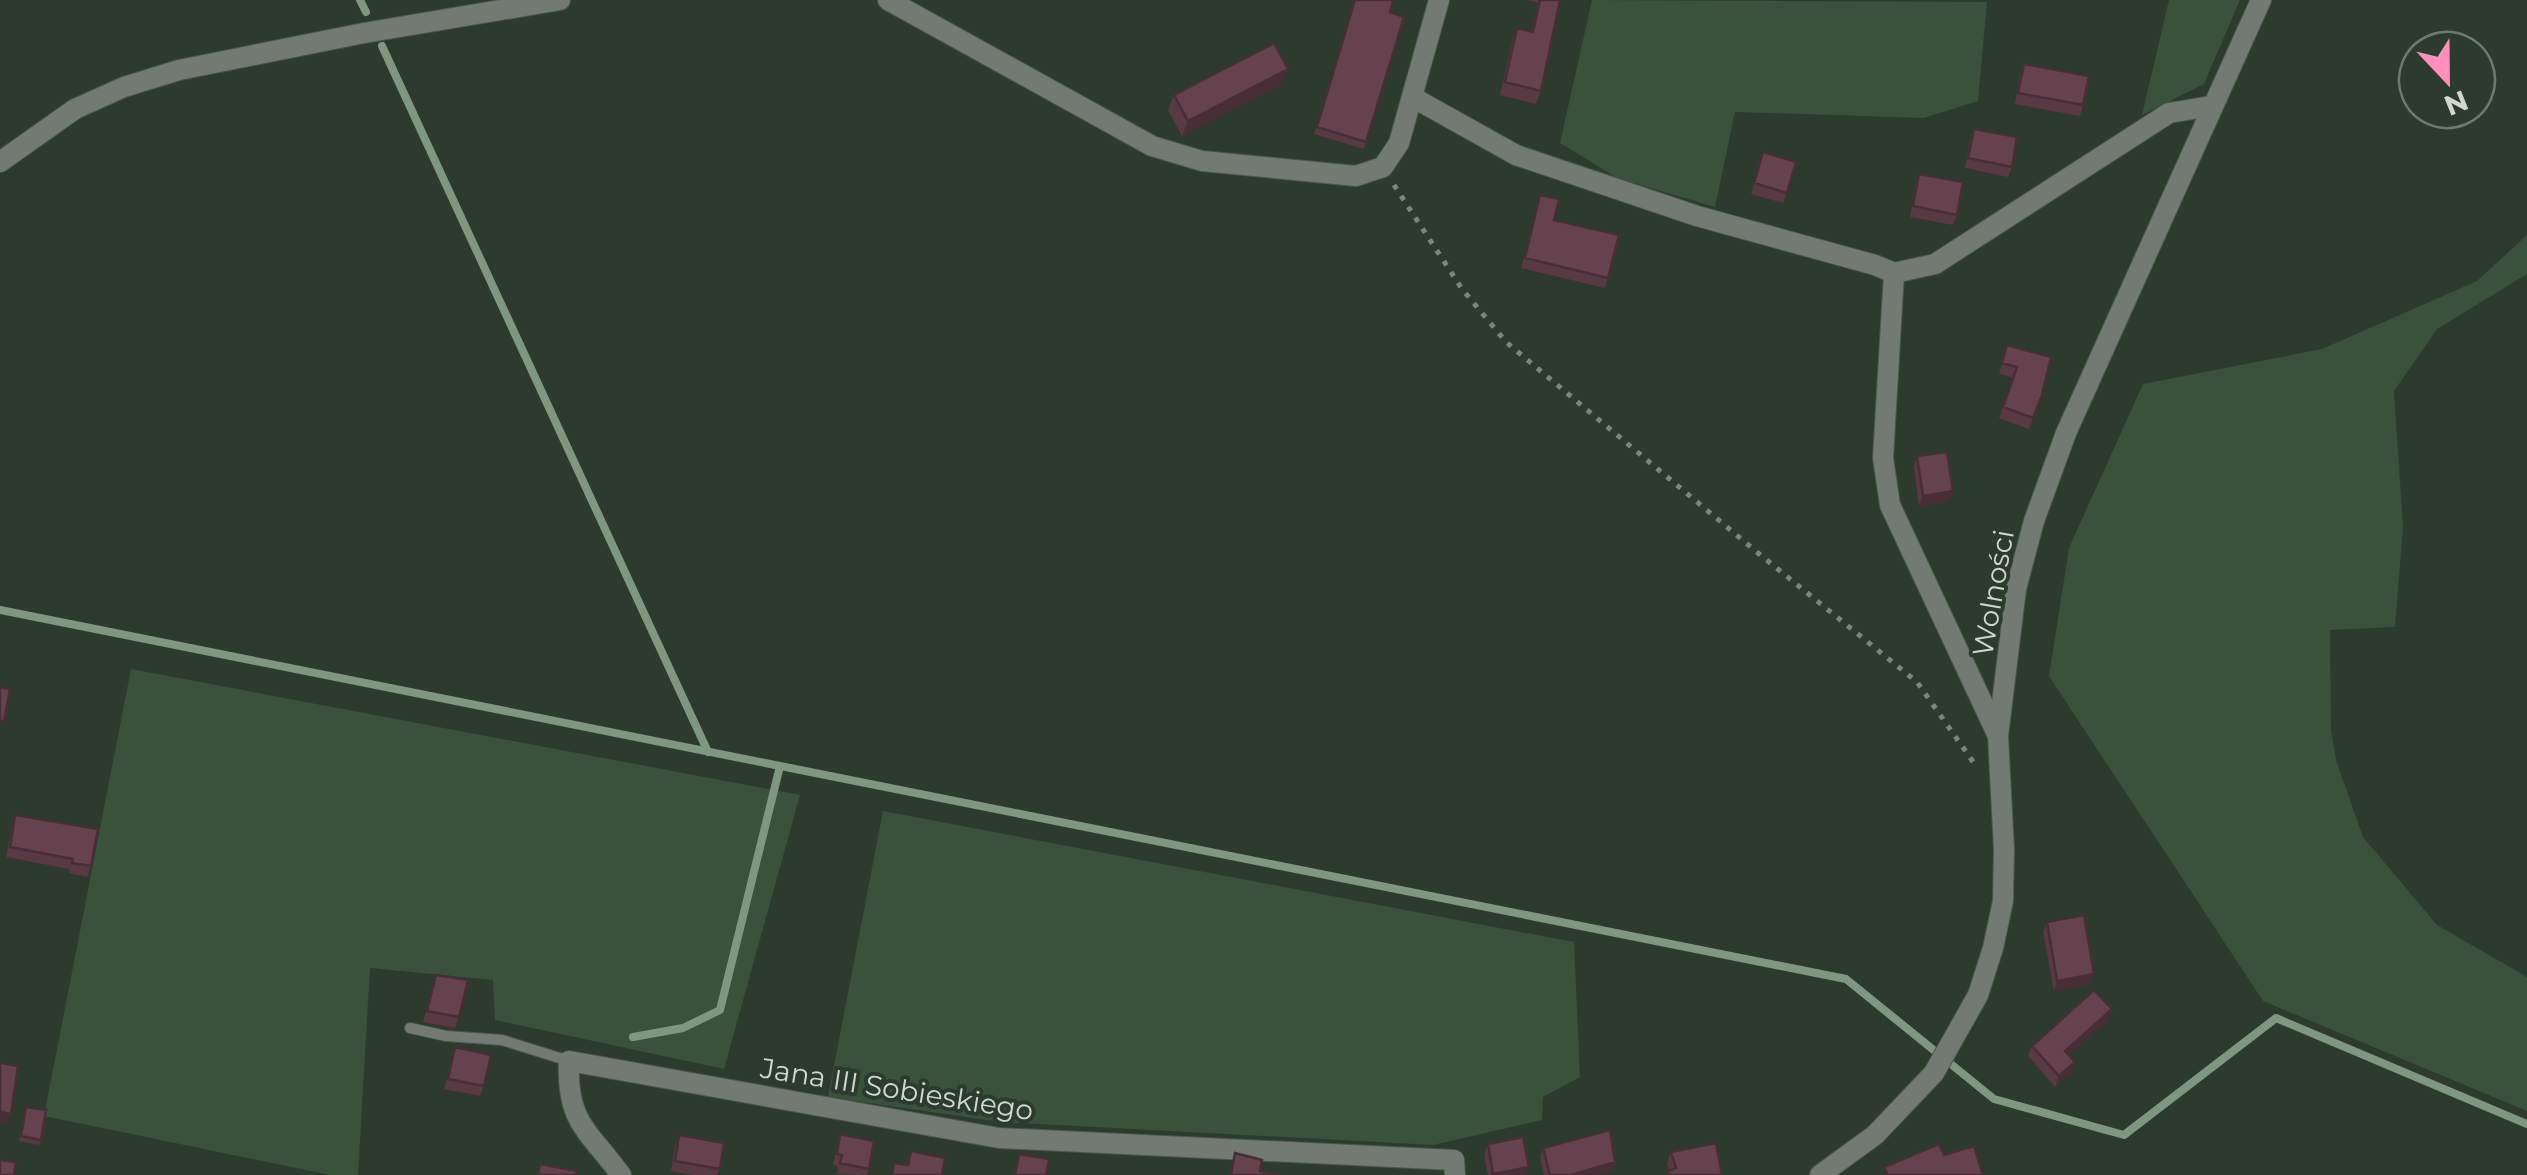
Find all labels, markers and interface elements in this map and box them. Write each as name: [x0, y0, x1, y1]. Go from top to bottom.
north arrow: [2397, 30, 2497, 130]
text: N: [2440, 83, 2473, 123]
street label: Wolności: [1965, 527, 2021, 659]
street label: Jana III Sobieskiego: [757, 1050, 1036, 1127]

